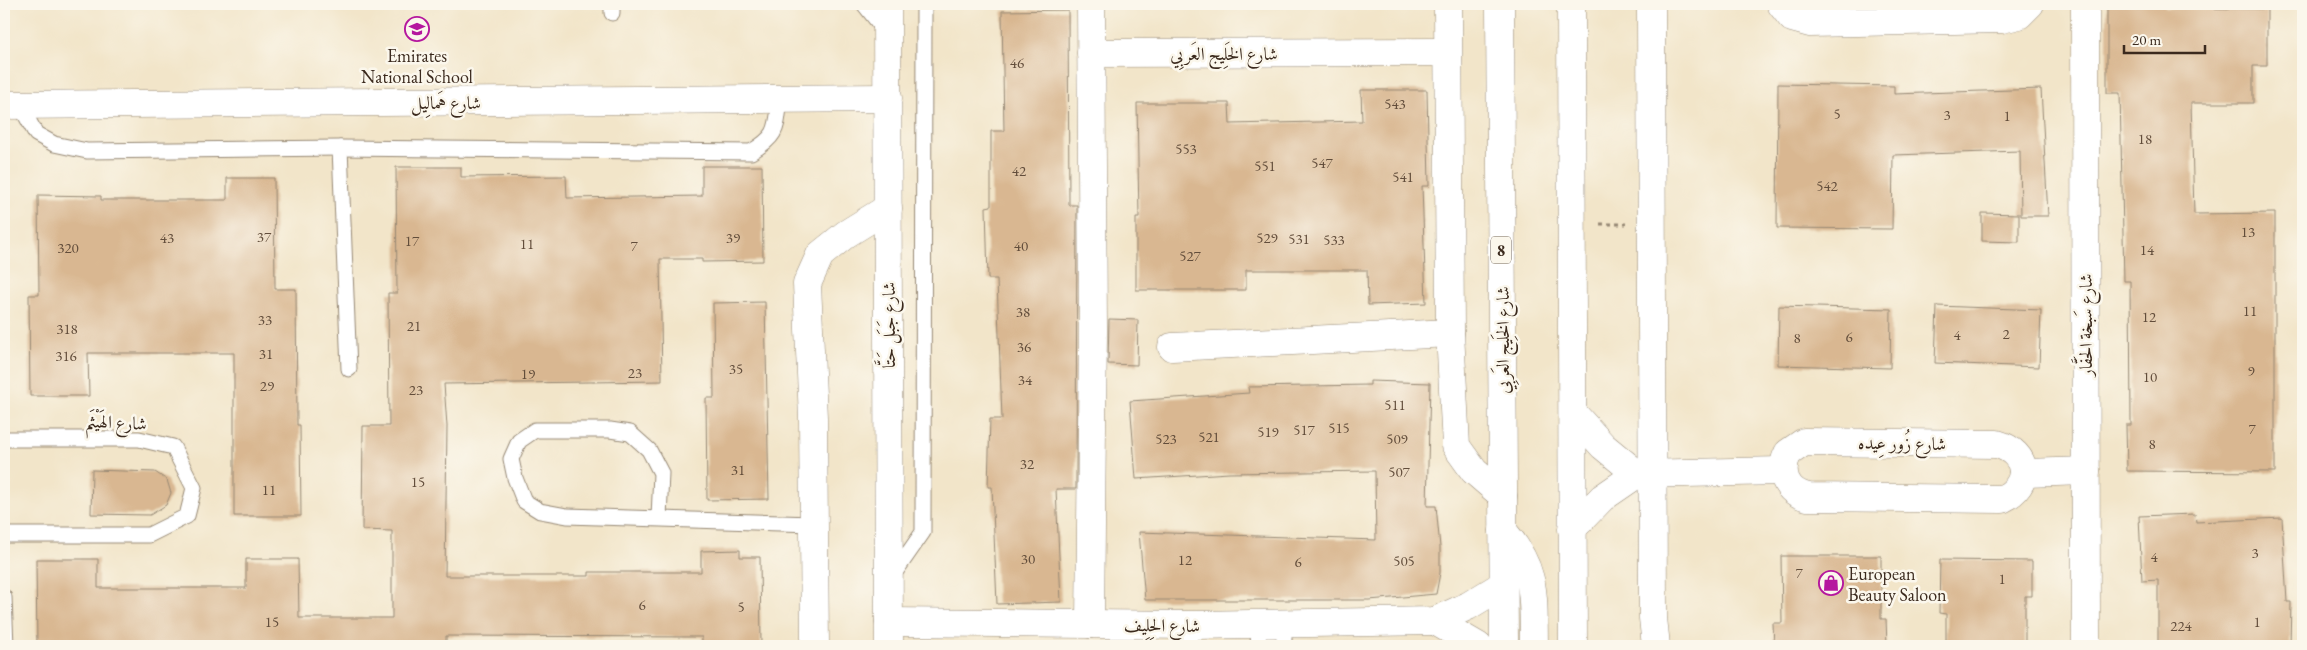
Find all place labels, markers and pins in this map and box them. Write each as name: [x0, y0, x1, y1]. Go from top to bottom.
school or university icon: Emirates National School: [404, 16, 430, 42]
place label: Emirates National School: [361, 44, 473, 88]
place label: European Beauty Saloon: [1848, 562, 1947, 606]
shop icon: European Beauty Saloon: [1818, 570, 1844, 596]

